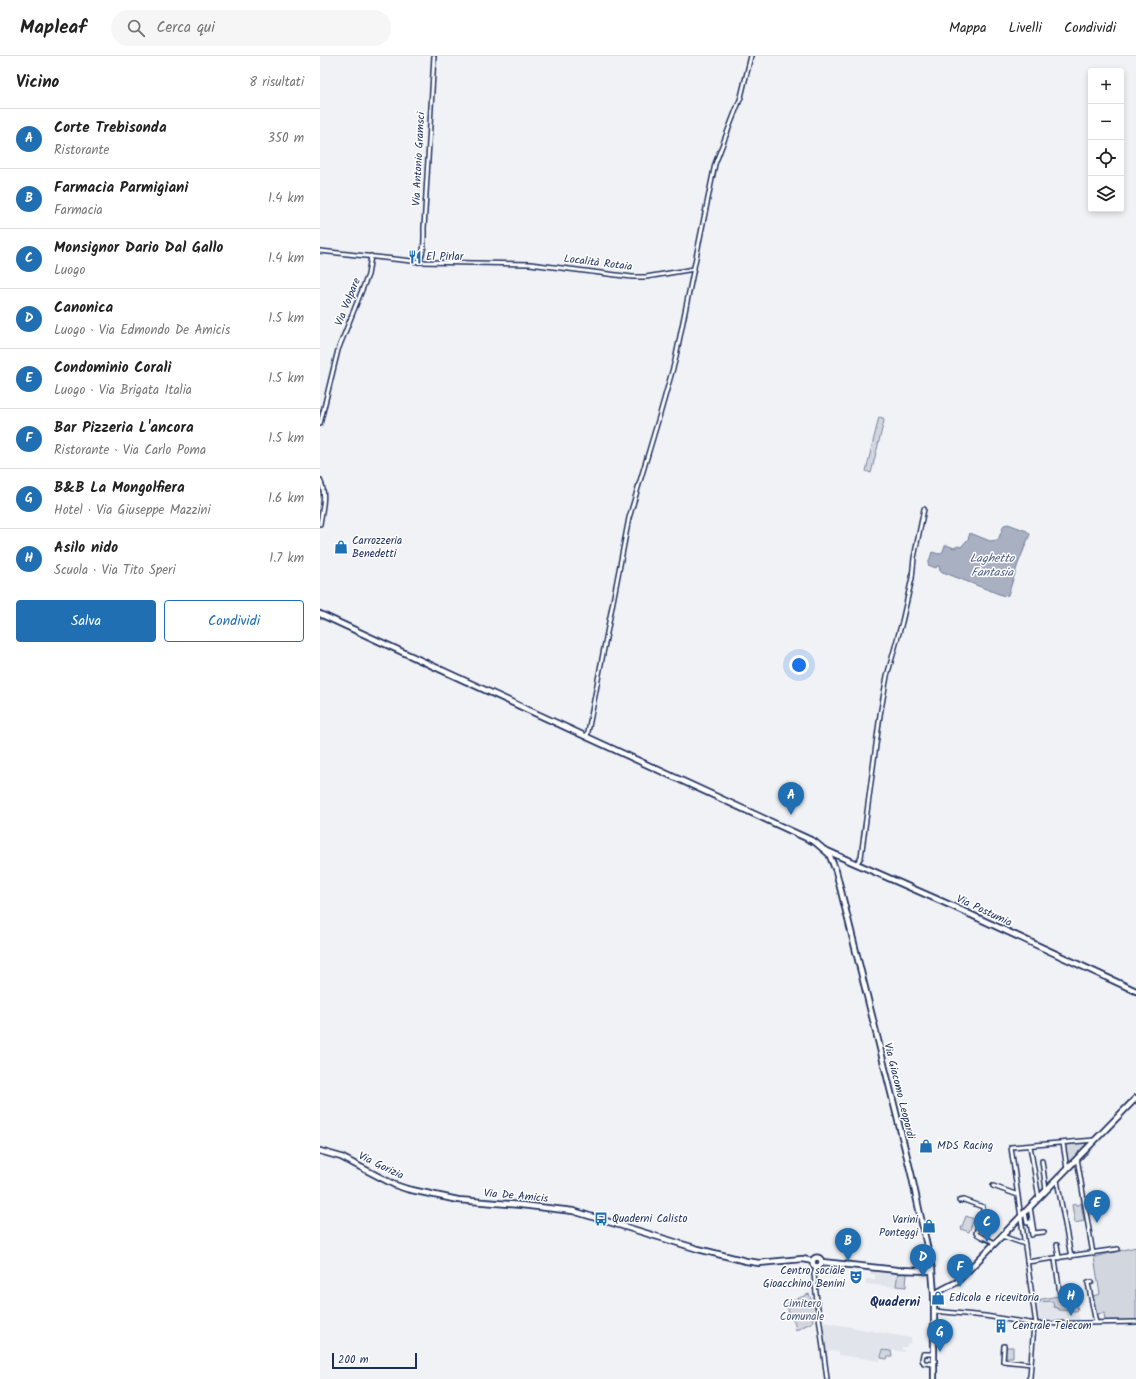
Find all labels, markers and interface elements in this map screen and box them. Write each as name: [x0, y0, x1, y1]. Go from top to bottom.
search box: [111, 10, 391, 46]
text: Mapleaf: [20, 13, 87, 43]
text: Cerca qui: [157, 16, 215, 40]
icon: search: [125, 17, 147, 39]
text: Mappa: [949, 17, 987, 39]
text: Livelli: [1009, 17, 1042, 39]
text: Condividi: [1064, 17, 1116, 39]
map controls: [1088, 68, 1124, 212]
button: +: [1088, 68, 1124, 104]
text: Vicino: [16, 69, 59, 96]
text: 8 risultati: [249, 72, 304, 93]
button: −: [1088, 104, 1124, 140]
street label: Via Antonio Gramsci: [408, 111, 430, 207]
text: Corte Trebisonda: [54, 116, 167, 140]
text: A: [25, 128, 33, 149]
text: 350 m: [268, 128, 304, 149]
text: Ristorante: [54, 140, 109, 161]
button: locate: [1088, 140, 1124, 176]
text: Farmacia Parmigiani: [54, 176, 188, 200]
button: layers: [1088, 176, 1124, 212]
text: B: [25, 188, 33, 209]
text: 1.4 km: [268, 188, 304, 209]
text: Farmacia: [54, 200, 103, 221]
text: Monsignor Dario Dal Gallo: [54, 236, 223, 260]
text: C: [25, 248, 33, 269]
text: 1.4 km: [268, 248, 304, 269]
place label: El Pirlar: [426, 248, 465, 266]
restaurant icon: El Pirlar: [407, 249, 423, 265]
street label: Località Rotaia: [563, 250, 633, 276]
text: Luogo: [54, 260, 85, 281]
street label: Via Volpare: [330, 275, 366, 329]
text: Canonica: [54, 296, 113, 320]
text: D: [25, 308, 33, 329]
text: 1.5 km: [268, 308, 304, 329]
text: Luogo · Via Edmondo De Amicis: [54, 320, 230, 341]
text: Condominio Corali: [54, 356, 171, 380]
text: E: [25, 368, 33, 389]
text: 1.5 km: [268, 368, 304, 389]
text: Luogo · Via Brigata Italia: [54, 380, 192, 401]
text: Bar Pizzeria L'ancora: [54, 416, 194, 440]
text: F: [25, 428, 33, 449]
text: 1.5 km: [268, 428, 304, 449]
text: Ristorante · Via Carlo Poma: [54, 440, 206, 461]
text: B&B La Mongolfiera: [54, 476, 185, 500]
text: G: [25, 488, 33, 509]
text: 1.6 km: [268, 488, 304, 509]
text: Hotel · Via Giuseppe Mazzini: [54, 500, 211, 521]
place label: Carrozzeria Benedetti: [352, 532, 402, 563]
text: Asilo nido: [54, 536, 118, 560]
shop icon: Carrozzeria Benedetti: [333, 539, 349, 555]
text: H: [25, 548, 33, 569]
text: 1.7 km: [269, 548, 304, 569]
water label: Laghetto Fantasia: [970, 549, 1016, 582]
text: Scuola · Via Tito Speri: [54, 560, 176, 581]
button: Salva: [16, 600, 156, 642]
button: Condividi: [164, 600, 304, 642]
your location: [789, 655, 809, 675]
pin: A: [778, 782, 804, 815]
street label: Via Postumia: [953, 890, 1015, 932]
street label: Via Giacomo Leopardi: [878, 1041, 920, 1141]
place label: MDS Racing: [937, 1137, 993, 1155]
shop icon: MDS Racing: [918, 1138, 934, 1154]
street label: Via Gorizia: [355, 1147, 407, 1185]
street label: Via De Amicis: [483, 1184, 549, 1208]
pin: E: [1084, 1190, 1110, 1223]
pin: C: [974, 1209, 1000, 1242]
place label: Quaderni Calisto: [612, 1210, 687, 1228]
bus stop icon: Quaderni Calisto: [593, 1211, 609, 1227]
place label: Varini Ponteggi: [879, 1211, 918, 1242]
shop icon: Varini Ponteggi: [921, 1218, 937, 1234]
pin: B: [835, 1228, 861, 1261]
pin: D: [910, 1244, 936, 1277]
pin: F: [947, 1254, 973, 1287]
place label: Centro sociale Gioacchino Benini: [763, 1262, 845, 1293]
theatre icon: Centro sociale Gioacchino Benini: [848, 1269, 864, 1285]
pin: H: [1058, 1283, 1084, 1316]
place label: Edicola e ricevitoria: [949, 1289, 1039, 1307]
shop icon: Edicola e ricevitoria: [930, 1290, 946, 1306]
district label: Quaderni: [870, 1292, 921, 1313]
park label: Cimitero Comunale: [780, 1295, 824, 1326]
place label: Centrale Telecom: [1012, 1317, 1092, 1335]
building icon: Centrale Telecom: [993, 1318, 1009, 1334]
pin: G: [927, 1319, 953, 1352]
scale bar: [332, 1351, 417, 1370]
text: 200 m: [338, 1351, 369, 1369]

